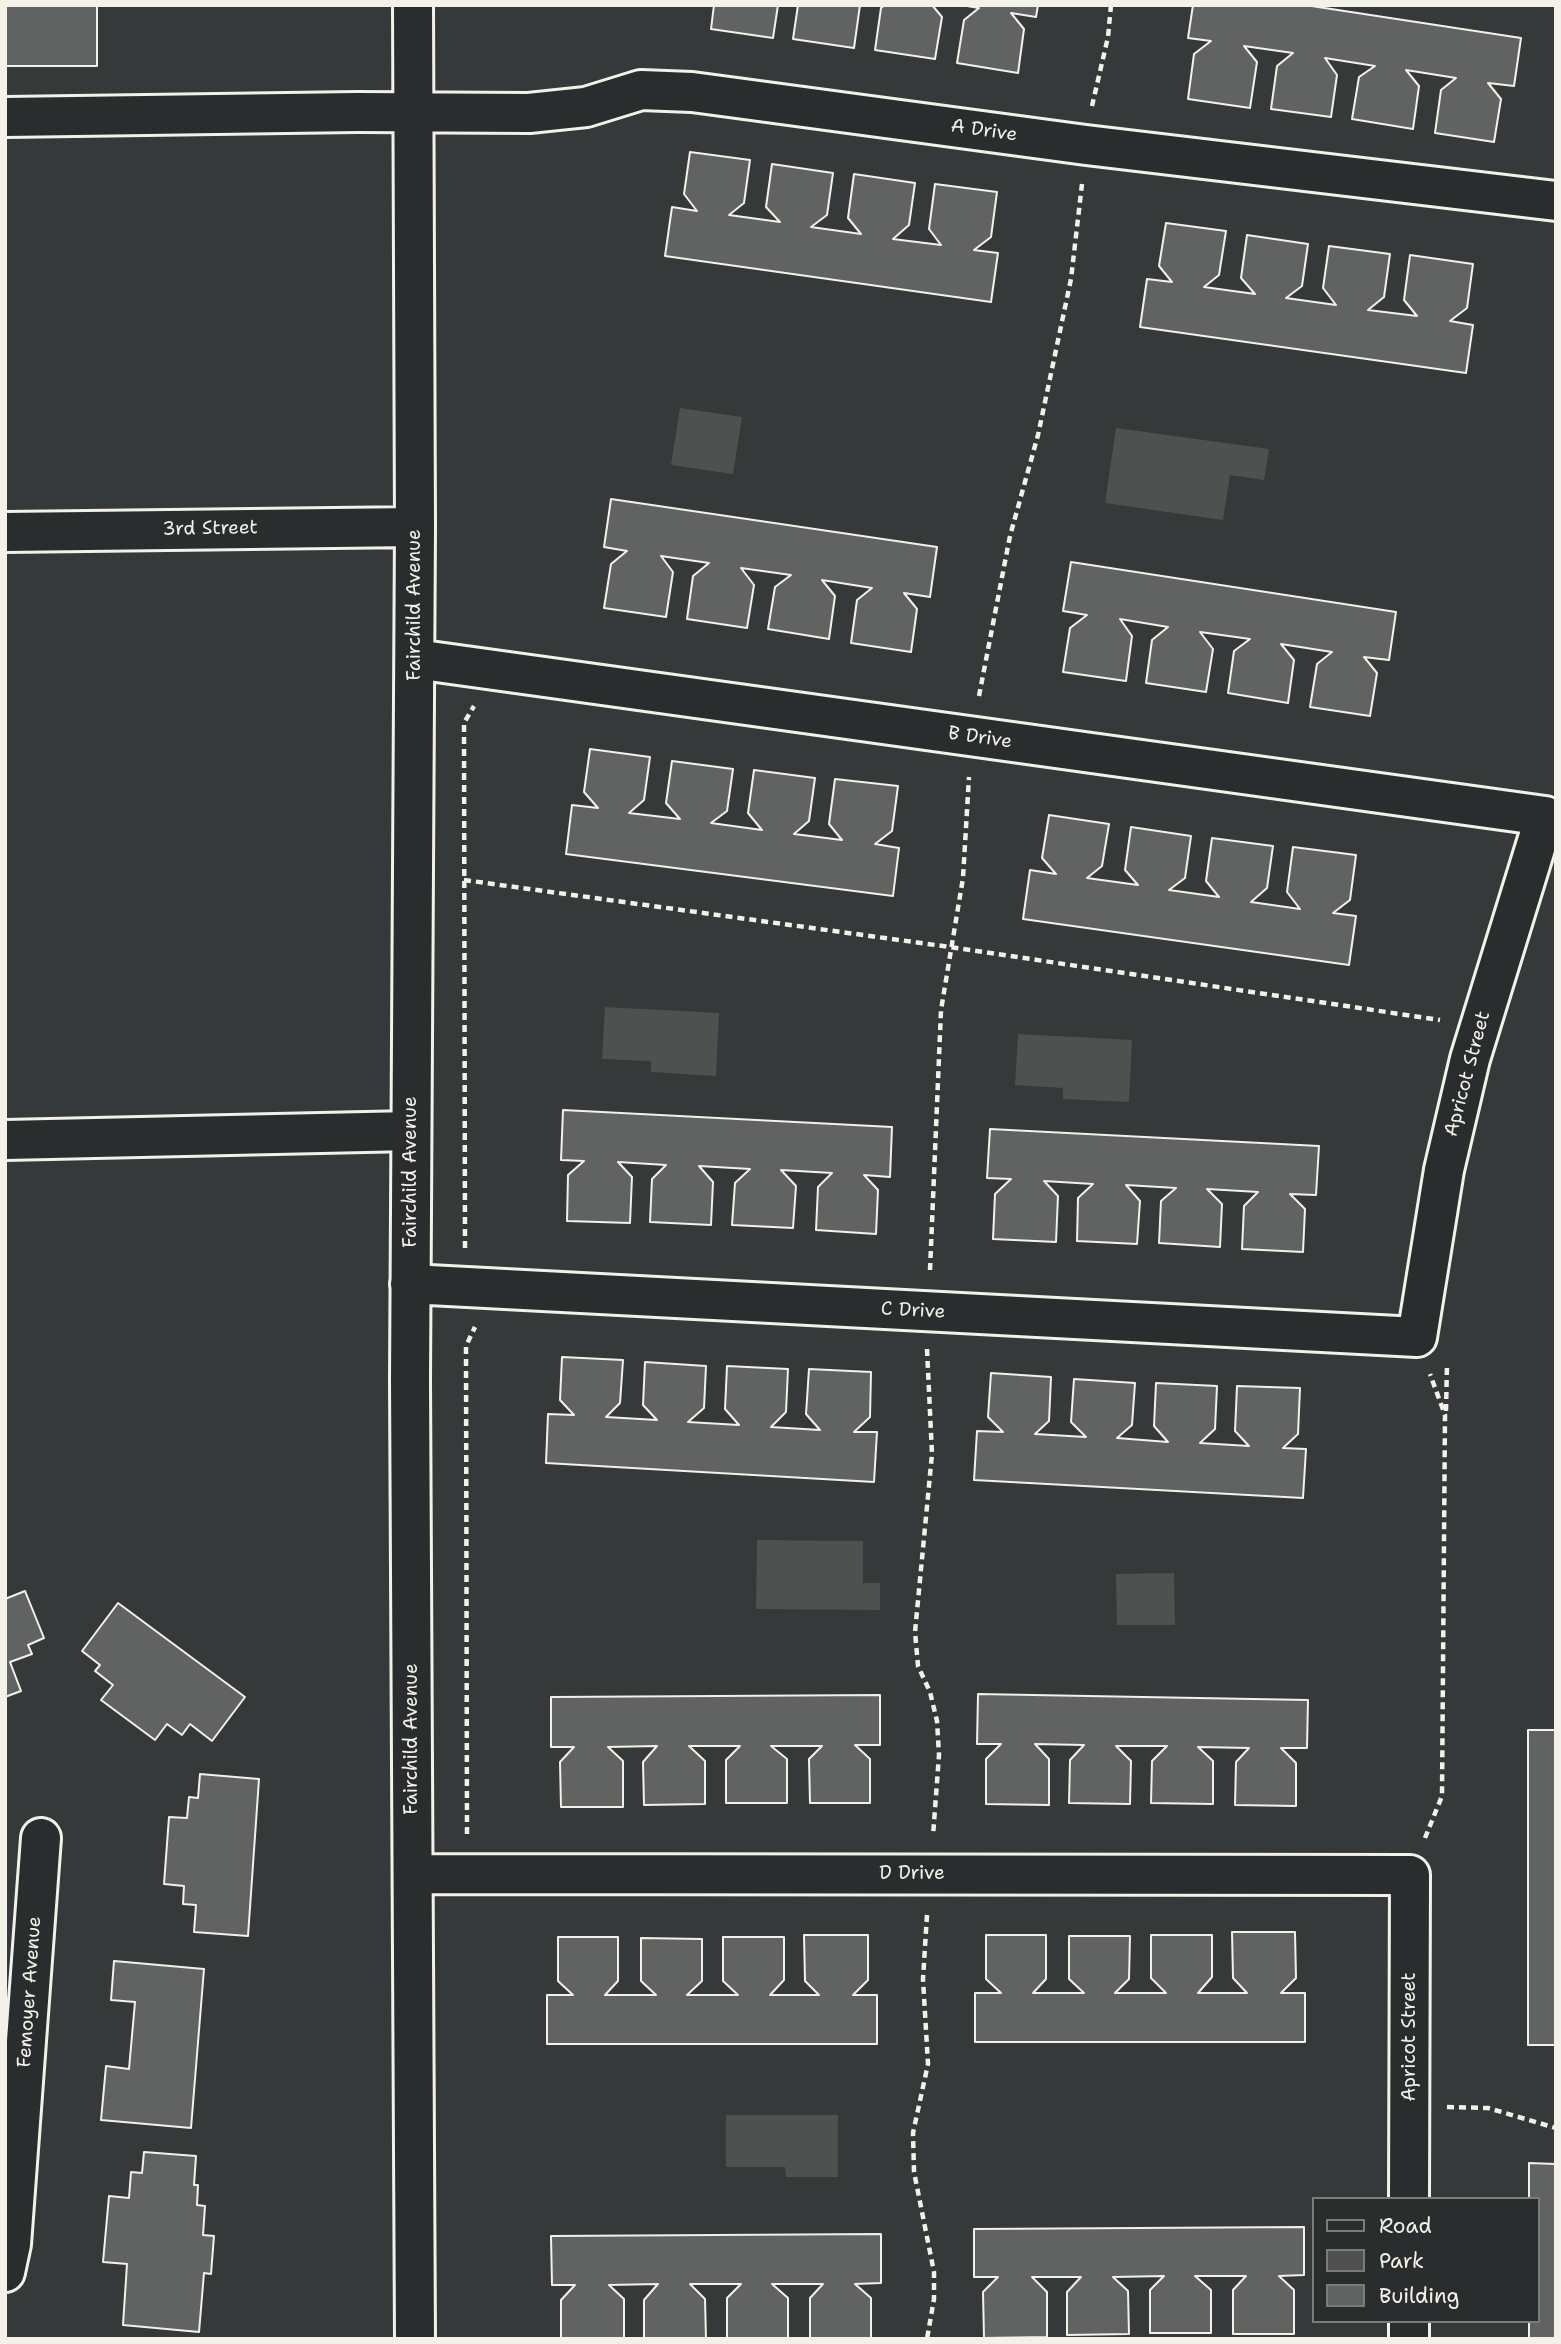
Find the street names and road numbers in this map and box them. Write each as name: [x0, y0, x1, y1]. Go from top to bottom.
street label: A Drive: [949, 115, 1019, 147]
street label: 3rd Street: [162, 517, 258, 541]
street label: Fairchild Avenue: [404, 529, 426, 681]
street label: B Drive: [947, 722, 1013, 754]
street label: Apricot Street: [1440, 1009, 1496, 1139]
street label: Fairchild Avenue: [400, 1096, 422, 1248]
street label: C Drive: [880, 1298, 946, 1324]
street label: Fairchild Avenue: [401, 1663, 423, 1815]
street label: D Drive: [879, 1863, 945, 1885]
street label: Femoyer Avenue: [13, 1916, 47, 2068]
street label: Apricot Street: [1399, 1973, 1421, 2101]

